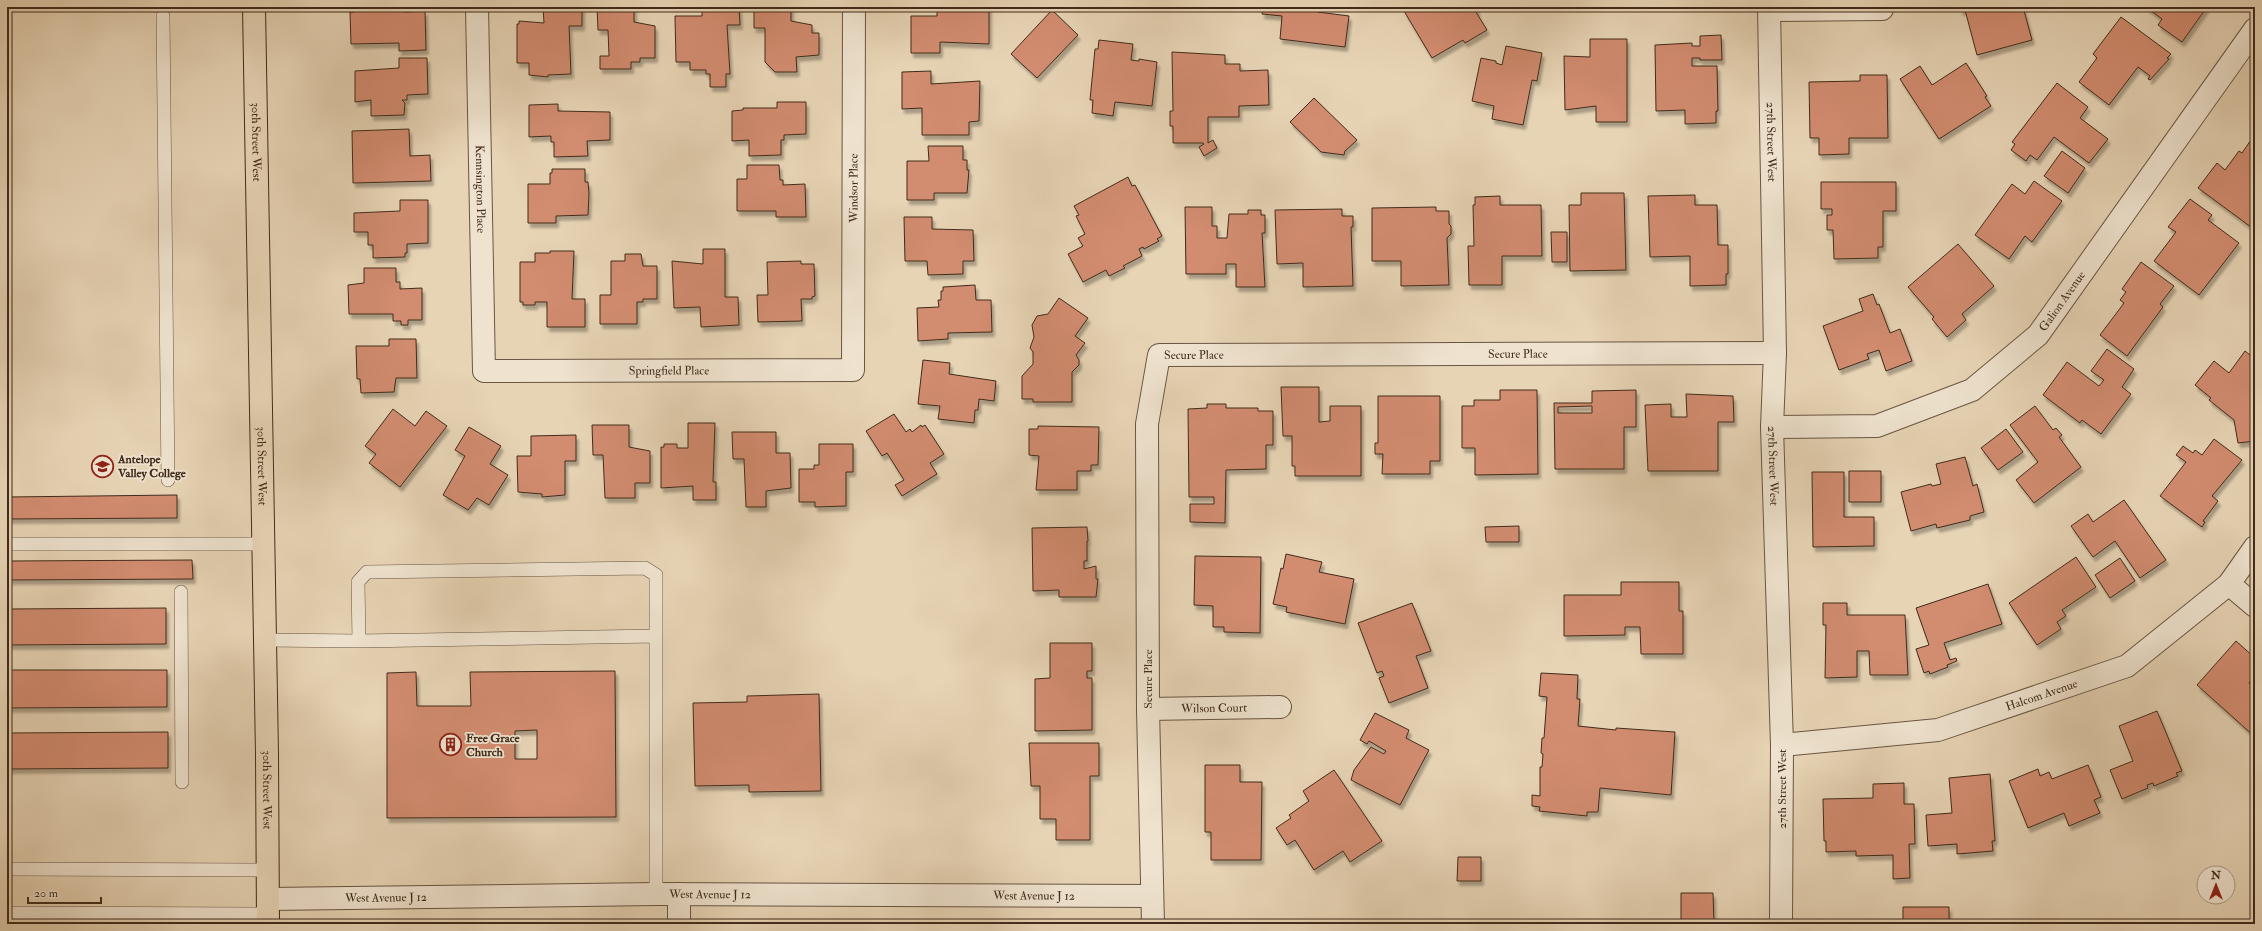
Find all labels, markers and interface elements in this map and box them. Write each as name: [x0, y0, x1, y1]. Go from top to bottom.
street label: 30th Street West: [248, 102, 265, 182]
street label: 27th Street West: [1763, 102, 1780, 182]
street label: Kennsington Place: [472, 145, 489, 233]
street label: Windsor Place: [846, 153, 861, 224]
street label: Galion Avenue: [2035, 268, 2089, 334]
street label: Secure Place: [1488, 346, 1548, 361]
street label: Secure Place: [1164, 347, 1224, 362]
street label: Springfield Place: [629, 363, 709, 378]
street label: 30th Street West: [254, 426, 270, 506]
street label: 27th Street West: [1764, 426, 1782, 506]
place label: Antelope Valley College: [117, 452, 187, 481]
school or university icon: Antelope Valley College: [89, 453, 115, 479]
street label: Secure Place: [1141, 649, 1156, 709]
street label: Halcom Avenue: [2004, 676, 2079, 714]
street label: Wilson Court: [1180, 700, 1247, 716]
place label: Free Grace Church: [466, 731, 521, 760]
building icon: Free Grace Church: [438, 732, 464, 758]
street label: 27th Street West: [1775, 749, 1790, 829]
street label: 30th Street West: [259, 750, 275, 830]
north arrow: [2196, 865, 2236, 905]
text: N: [2210, 869, 2222, 882]
scale bar: [28, 879, 101, 905]
text: 20 m: [34, 886, 59, 901]
street label: West Avenue J 12: [668, 887, 751, 902]
street label: West Avenue J 12: [992, 888, 1075, 903]
street label: West Avenue J 12: [344, 889, 427, 906]

